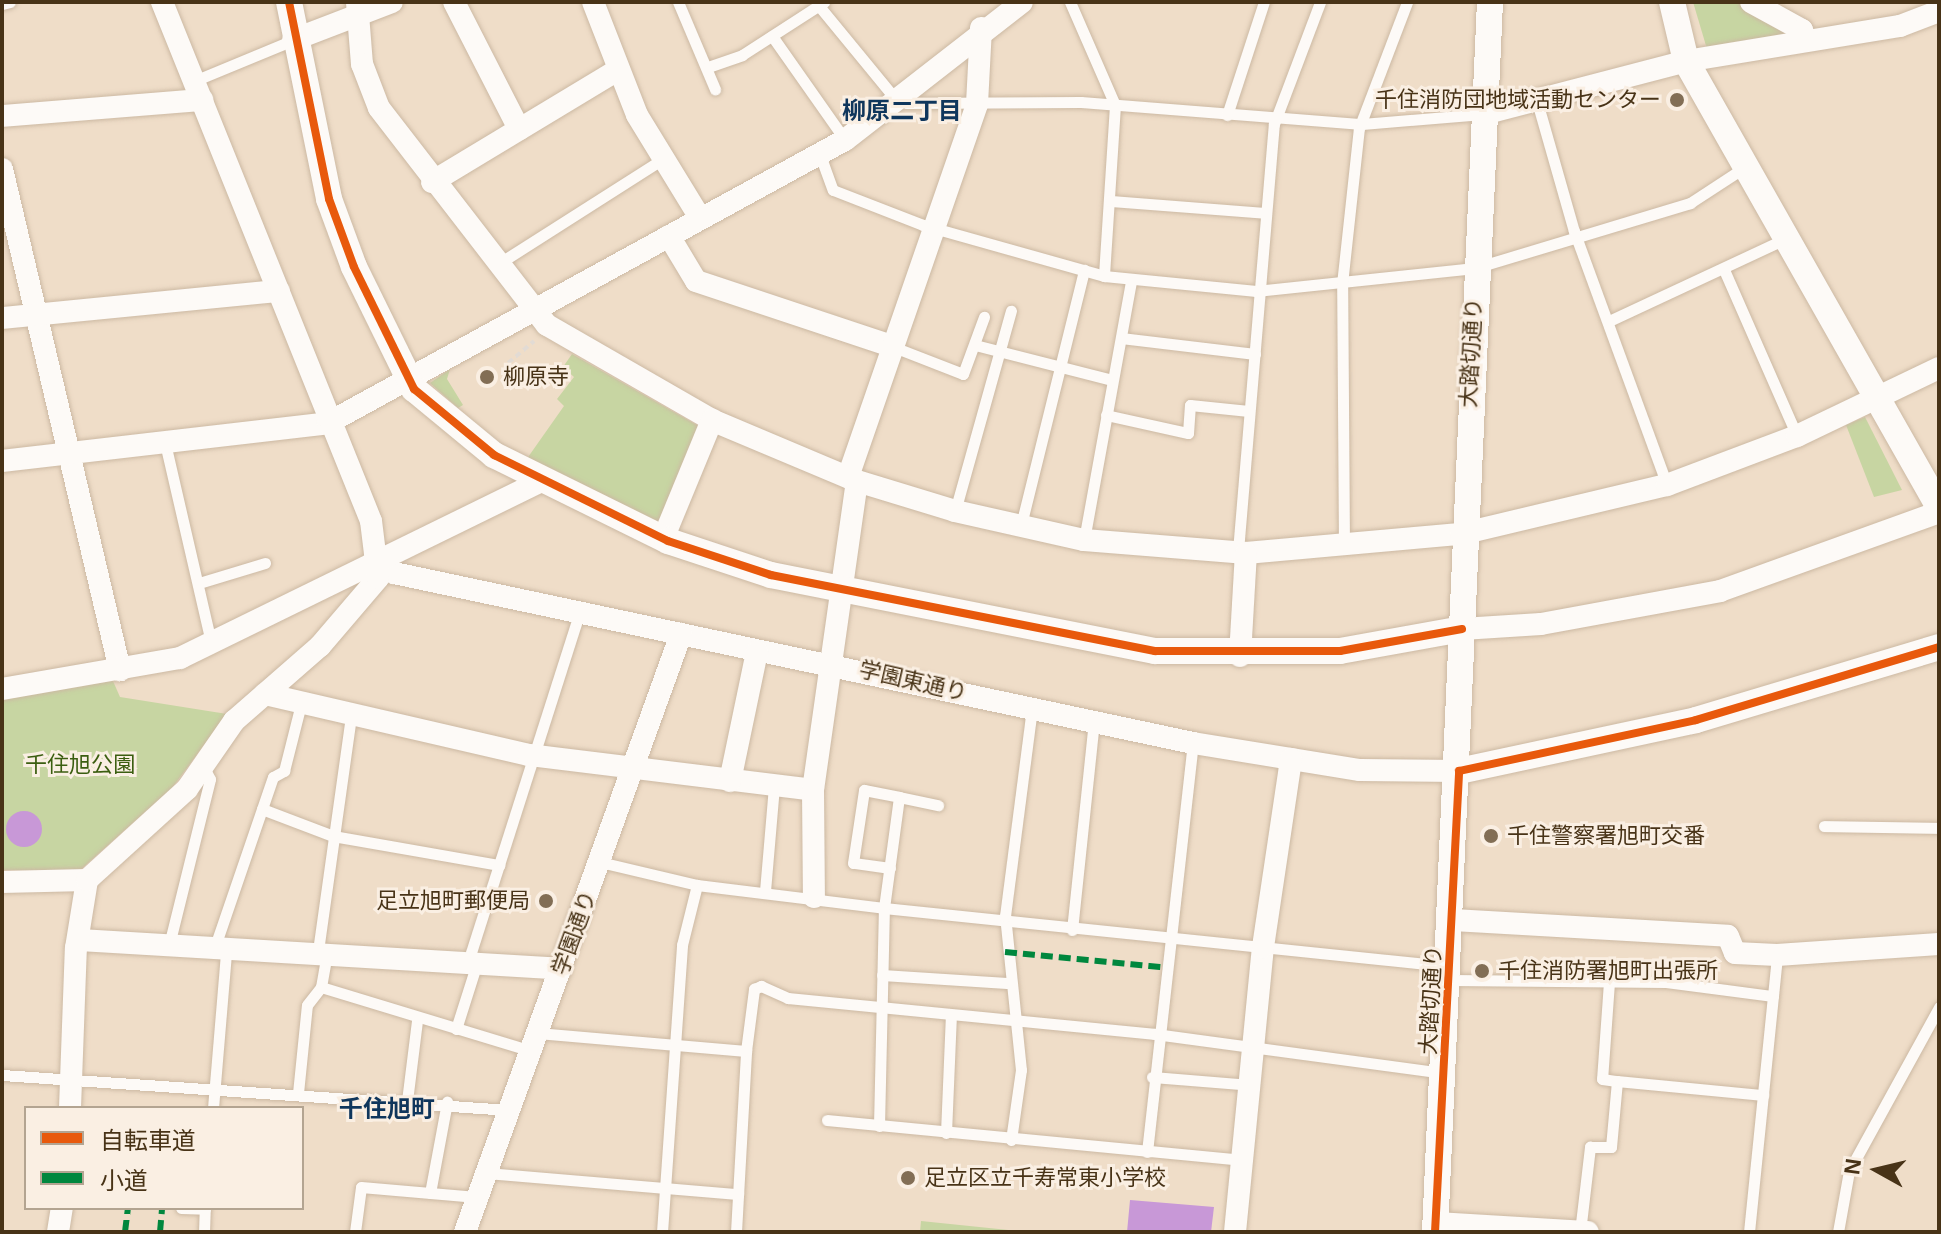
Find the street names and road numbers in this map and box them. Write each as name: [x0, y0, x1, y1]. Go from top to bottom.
street label: 大踏切通り: [1455, 297, 1487, 409]
street label: 学園東通り: [856, 656, 970, 706]
street label: 学園通り: [547, 887, 601, 979]
street label: 大踏切通り: [1415, 944, 1447, 1056]

